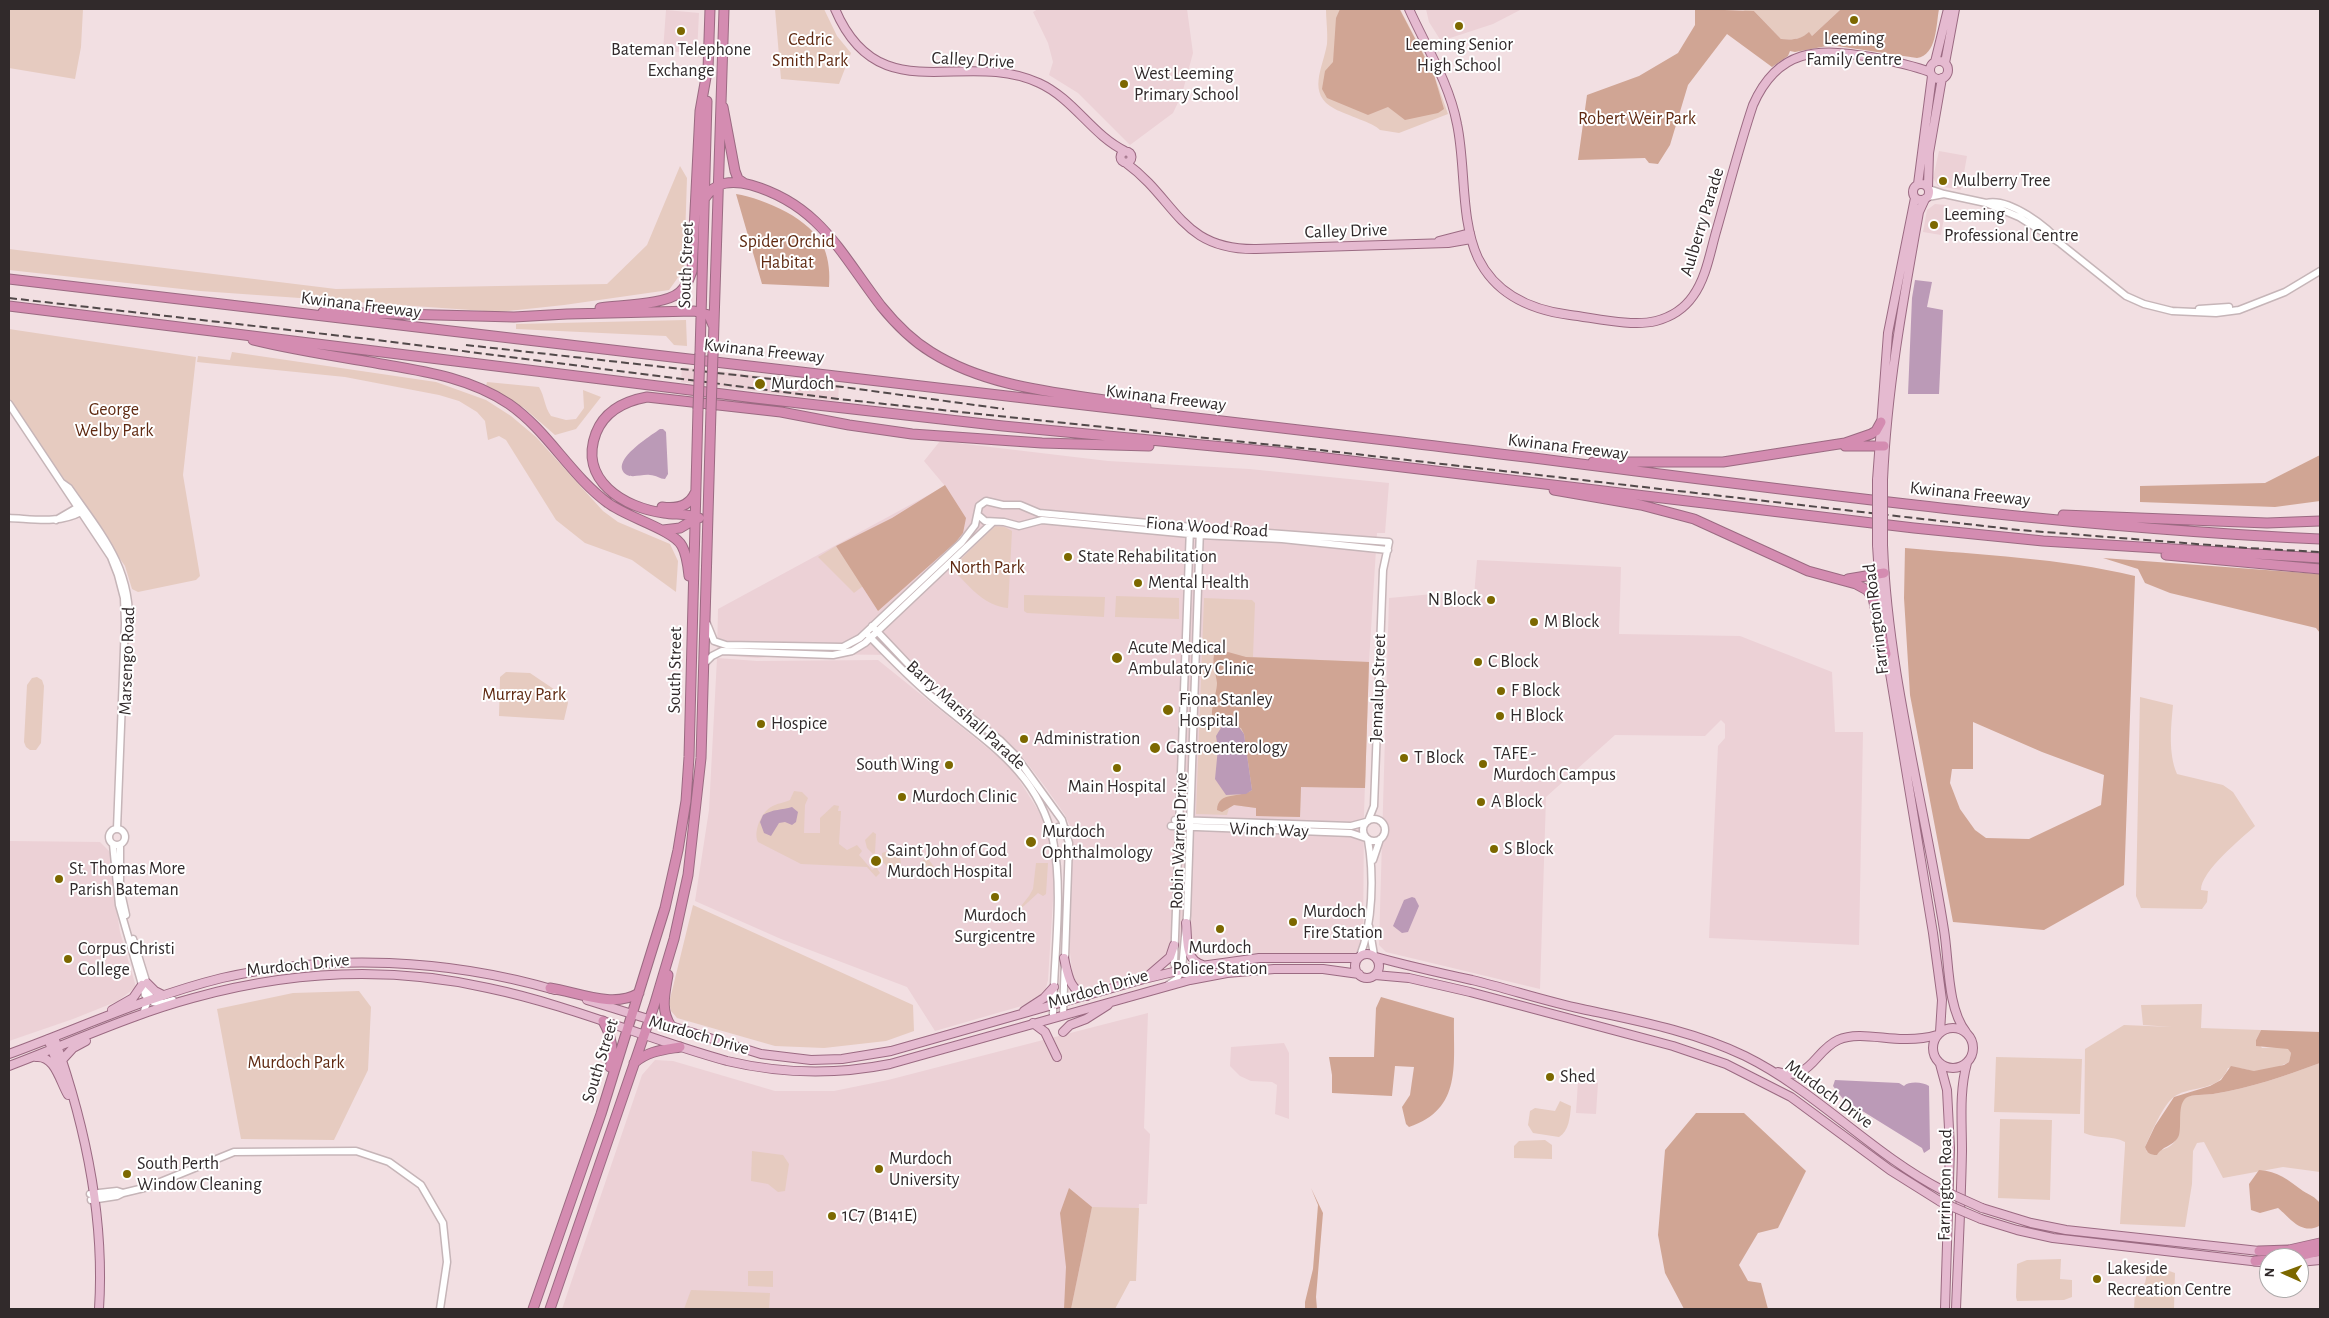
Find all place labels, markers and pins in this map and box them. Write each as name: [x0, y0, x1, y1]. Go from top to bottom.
marker: Leeming Family Centre: [1848, 14, 1860, 26]
marker: Leeming Senior High School: [1453, 20, 1465, 32]
marker: Bateman Telephone Exchange: [675, 25, 687, 37]
place label: Leeming Family Centre: [1806, 28, 1902, 70]
place label: Leeming Senior High School: [1405, 34, 1513, 76]
place label: Bateman Telephone Exchange: [611, 39, 751, 82]
place label: West Leeming Primary School: [1134, 63, 1239, 106]
marker: West Leeming Primary School: [1118, 78, 1130, 90]
place label: Mulberry Tree: [1953, 170, 2051, 192]
marker: Mulberry Tree: [1937, 175, 1949, 187]
place label: Leeming Professional Centre: [1944, 204, 2079, 246]
marker: Leeming Professional Centre: [1928, 219, 1940, 231]
place label: Murdoch: [771, 373, 834, 395]
marker: Murdoch: [753, 377, 767, 391]
place label: State Rehabilitation: [1078, 546, 1217, 568]
marker: State Rehabilitation: [1062, 551, 1074, 563]
place label: Mental Health: [1148, 572, 1249, 594]
marker: Mental Health: [1132, 577, 1144, 589]
place label: N Block: [1428, 589, 1481, 611]
marker: N Block: [1485, 594, 1497, 606]
place label: M Block: [1544, 611, 1599, 633]
marker: M Block: [1528, 616, 1540, 628]
place label: Acute Medical Ambulatory Clinic: [1128, 637, 1253, 680]
marker: Acute Medical Ambulatory Clinic: [1110, 651, 1124, 665]
place label: C Block: [1488, 651, 1538, 673]
marker: C Block: [1472, 656, 1484, 668]
place label: F Block: [1511, 680, 1560, 702]
marker: F Block: [1495, 685, 1507, 697]
place label: Fiona Stanley Hospital: [1179, 689, 1272, 732]
marker: Fiona Stanley Hospital: [1161, 703, 1175, 717]
place label: H Block: [1510, 705, 1563, 727]
marker: H Block: [1494, 710, 1506, 722]
place label: Hospice: [771, 713, 827, 735]
marker: Hospice: [755, 718, 767, 730]
place label: Administration: [1034, 728, 1140, 750]
marker: Administration: [1018, 733, 1030, 745]
place label: Gastroenterology: [1166, 737, 1288, 759]
marker: Gastroenterology: [1148, 741, 1162, 755]
place label: TAFE - Murdoch Campus: [1493, 743, 1616, 786]
place label: T Block: [1414, 747, 1464, 769]
marker: T Block: [1398, 752, 1410, 764]
place label: South Wing: [856, 754, 939, 776]
marker: TAFE - Murdoch Campus: [1477, 758, 1489, 770]
marker: South Wing: [943, 759, 955, 771]
marker: Main Hospital: [1111, 762, 1123, 774]
place label: Main Hospital: [1068, 776, 1166, 798]
place label: Murdoch Clinic: [912, 786, 1017, 808]
marker: Murdoch Clinic: [896, 791, 908, 803]
place label: A Block: [1491, 791, 1542, 813]
marker: A Block: [1475, 796, 1487, 808]
place label: Murdoch Ophthalmology: [1042, 821, 1153, 864]
marker: Murdoch Ophthalmology: [1024, 835, 1038, 849]
place label: S Block: [1504, 838, 1554, 860]
place label: Saint John of God Murdoch Hospital: [887, 840, 1013, 882]
marker: S Block: [1488, 843, 1500, 855]
marker: Saint John of God Murdoch Hospital: [869, 854, 883, 868]
place label: St. Thomas More Parish Bateman: [69, 858, 185, 901]
marker: St. Thomas More Parish Bateman: [53, 873, 65, 885]
marker: Murdoch Surgicentre: [989, 891, 1001, 903]
place label: Murdoch Fire Station: [1303, 901, 1383, 944]
place label: Murdoch Surgicentre: [955, 905, 1035, 948]
marker: Murdoch Fire Station: [1287, 916, 1299, 928]
marker: Murdoch Police Station: [1214, 923, 1226, 935]
place label: Murdoch Police Station: [1172, 937, 1268, 980]
place label: Corpus Christi College: [78, 938, 175, 981]
marker: Corpus Christi College: [62, 953, 74, 965]
place label: Shed: [1560, 1066, 1595, 1088]
marker: Shed: [1544, 1071, 1556, 1083]
place label: Murdoch University: [889, 1148, 959, 1190]
place label: South Perth Window Cleaning: [137, 1153, 262, 1196]
marker: Murdoch University: [873, 1163, 885, 1175]
marker: South Perth Window Cleaning: [121, 1168, 133, 1180]
place label: 1C7 (B141E): [842, 1205, 918, 1227]
marker: 1C7 (B141E): [826, 1210, 838, 1222]
place label: Lakeside Recreation Centre: [2107, 1258, 2231, 1300]
marker: Lakeside Recreation Centre: [2091, 1273, 2103, 1285]

